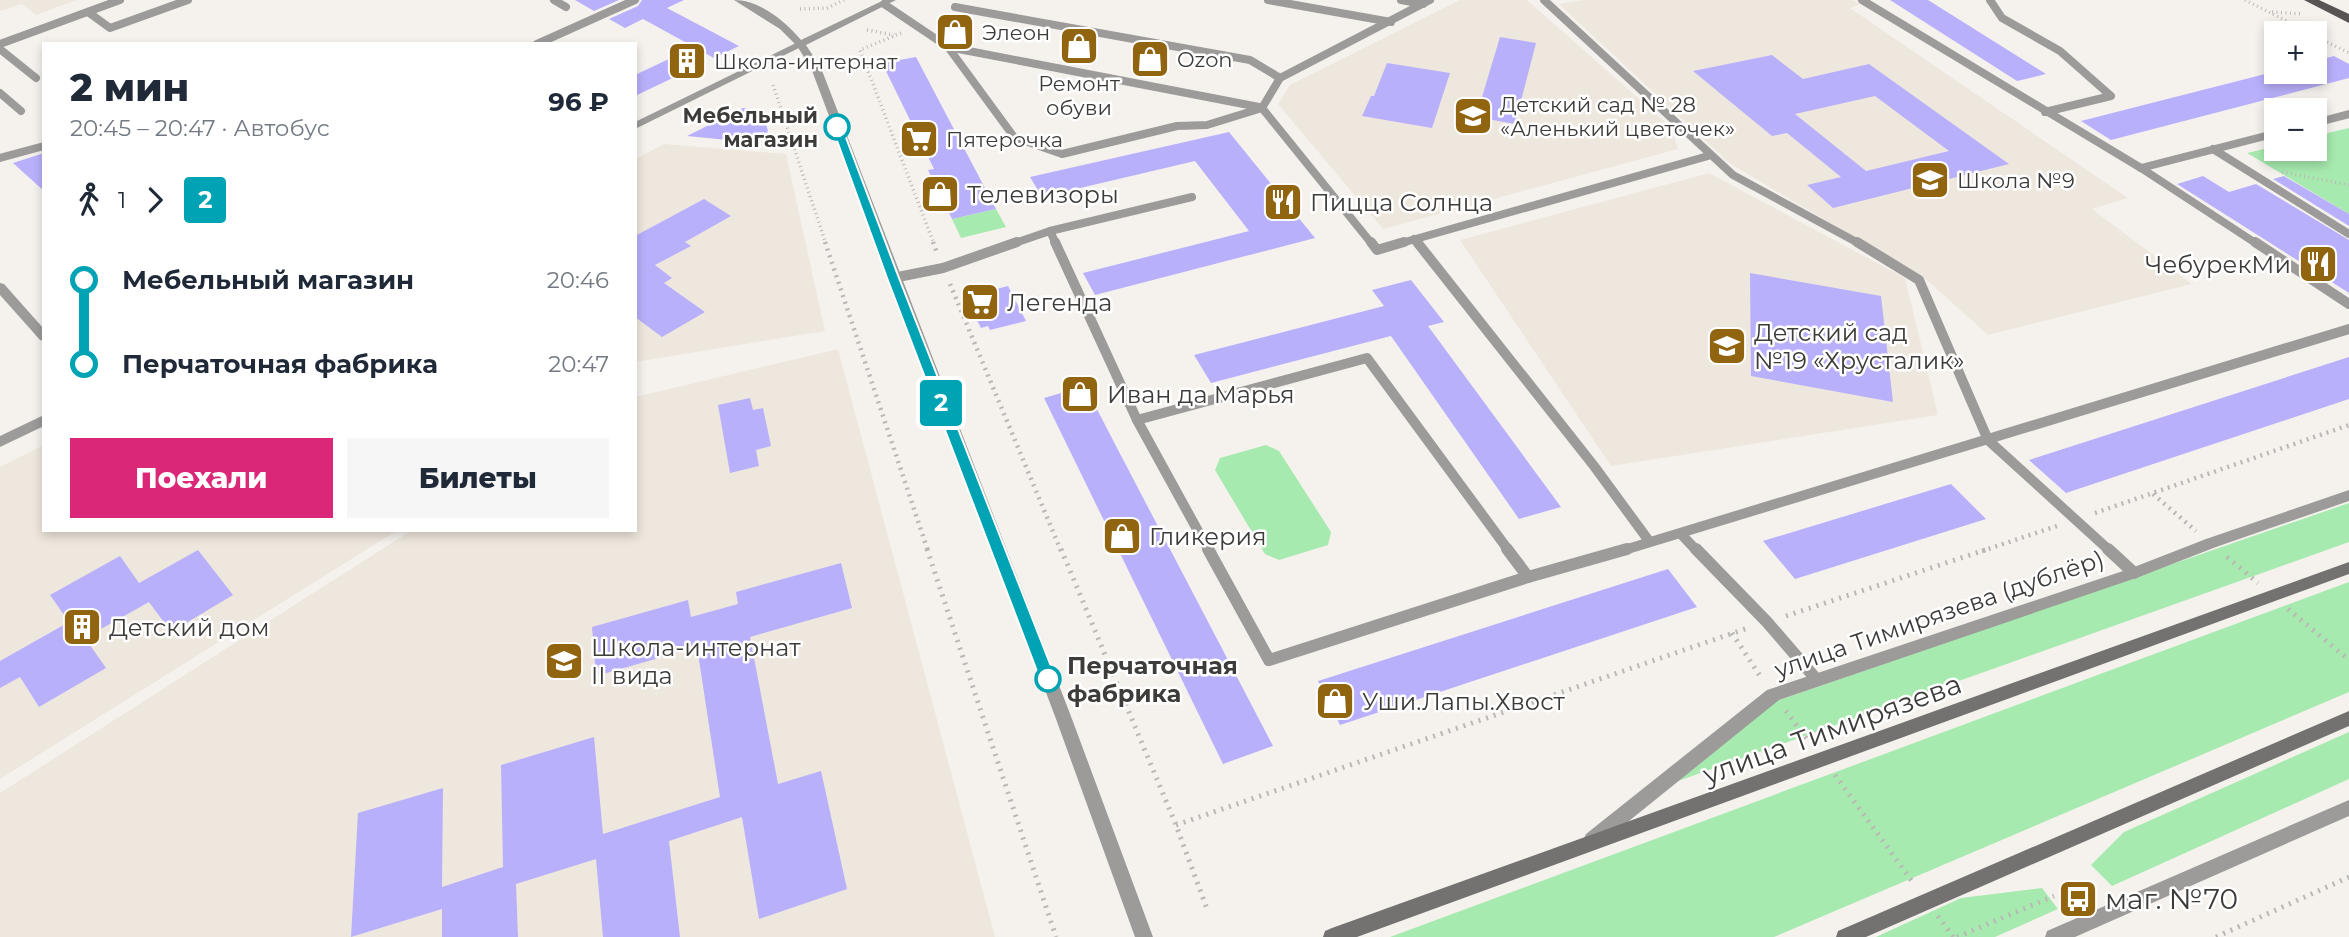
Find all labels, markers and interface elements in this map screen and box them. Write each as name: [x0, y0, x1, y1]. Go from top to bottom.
shop icon: Элеон: [934, 11, 976, 53]
place label: Элеон: [982, 20, 1050, 45]
map controls: [2264, 21, 2327, 161]
button: +: [2264, 21, 2327, 84]
shop icon: Ремонт обуви: [1058, 25, 1100, 67]
shop icon: Ozon: [1129, 38, 1171, 80]
building icon: Школа-интернат: [666, 40, 708, 82]
place label: Ozon: [1177, 47, 1233, 72]
place label: Школа-интернат: [714, 49, 898, 74]
text: 2 мин: [70, 64, 189, 111]
place label: Ремонт обуви: [1038, 71, 1120, 120]
text: 96 ₽: [548, 86, 609, 118]
place label: Детский сад № 28 «Аленький цветочек»: [1500, 92, 1735, 141]
school or university icon: Детский сад № 28 «Аленький цветочек»: [1452, 95, 1494, 137]
button: −: [2264, 98, 2327, 161]
place label: Мебельный магазин: [683, 103, 818, 152]
text: 20:45 – 20:47 · Автобус: [70, 114, 330, 142]
marker: Мебельный магазин: [824, 114, 850, 140]
supermarket icon: Пятерочка: [898, 118, 940, 160]
place label: Пятерочка: [946, 127, 1063, 152]
school or university icon: Школа №9: [1909, 159, 1951, 201]
place label: Школа №9: [1957, 168, 2075, 193]
shop icon: Телевизоры: [919, 173, 961, 215]
place label: Телевизоры: [967, 180, 1119, 209]
icon: walk: [70, 181, 108, 219]
icon: forward: [136, 181, 174, 219]
restaurant icon: Пицца Солнца: [1262, 181, 1304, 223]
text: 2: [198, 185, 212, 214]
text: 1: [118, 186, 126, 214]
place label: Пицца Солнца: [1310, 188, 1493, 217]
restaurant icon: ЧебурекМи: [2297, 243, 2339, 285]
place label: ЧебурекМи: [2145, 250, 2291, 279]
text: Мебельный магазин: [122, 264, 414, 296]
text: 20:46: [547, 266, 609, 294]
supermarket icon: Легенда: [959, 281, 1001, 323]
place label: Легенда: [1007, 288, 1112, 317]
place label: Детский сад №19 «Хрусталик»: [1754, 318, 1965, 375]
school or university icon: Детский сад №19 «Хрусталик»: [1706, 325, 1748, 367]
text: Перчаточная фабрика: [122, 348, 438, 380]
text: 20:47: [548, 350, 609, 378]
shop icon: Иван да Марья: [1059, 373, 1101, 415]
line badge: 2: [918, 380, 964, 426]
place label: Иван да Марья: [1107, 380, 1294, 409]
text: 2: [934, 388, 948, 417]
button: Поехали: [70, 438, 333, 518]
button: Билеты: [347, 438, 609, 518]
shop icon: Гликерия: [1101, 515, 1143, 557]
place label: Гликерия: [1149, 522, 1267, 551]
street label: улица Тимирязева (дублёр): [1769, 544, 2108, 684]
building icon: Детский дом: [61, 606, 103, 648]
place label: Детский дом: [109, 613, 269, 642]
place label: Школа-интернат II вида: [591, 633, 801, 690]
school or university icon: Школа-интернат II вида: [543, 640, 585, 682]
place label: Перчаточная фабрика: [1067, 651, 1238, 708]
marker: Перчаточная фабрика: [1035, 666, 1061, 692]
street label: улица Тимирязева: [1697, 666, 1966, 792]
shop icon: Уши.Лапы.Хвост: [1314, 680, 1356, 722]
place label: Уши.Лапы.Хвост: [1362, 687, 1565, 716]
bus stop icon: маг. №70: [2057, 878, 2099, 920]
place label: маг. №70: [2105, 882, 2238, 916]

